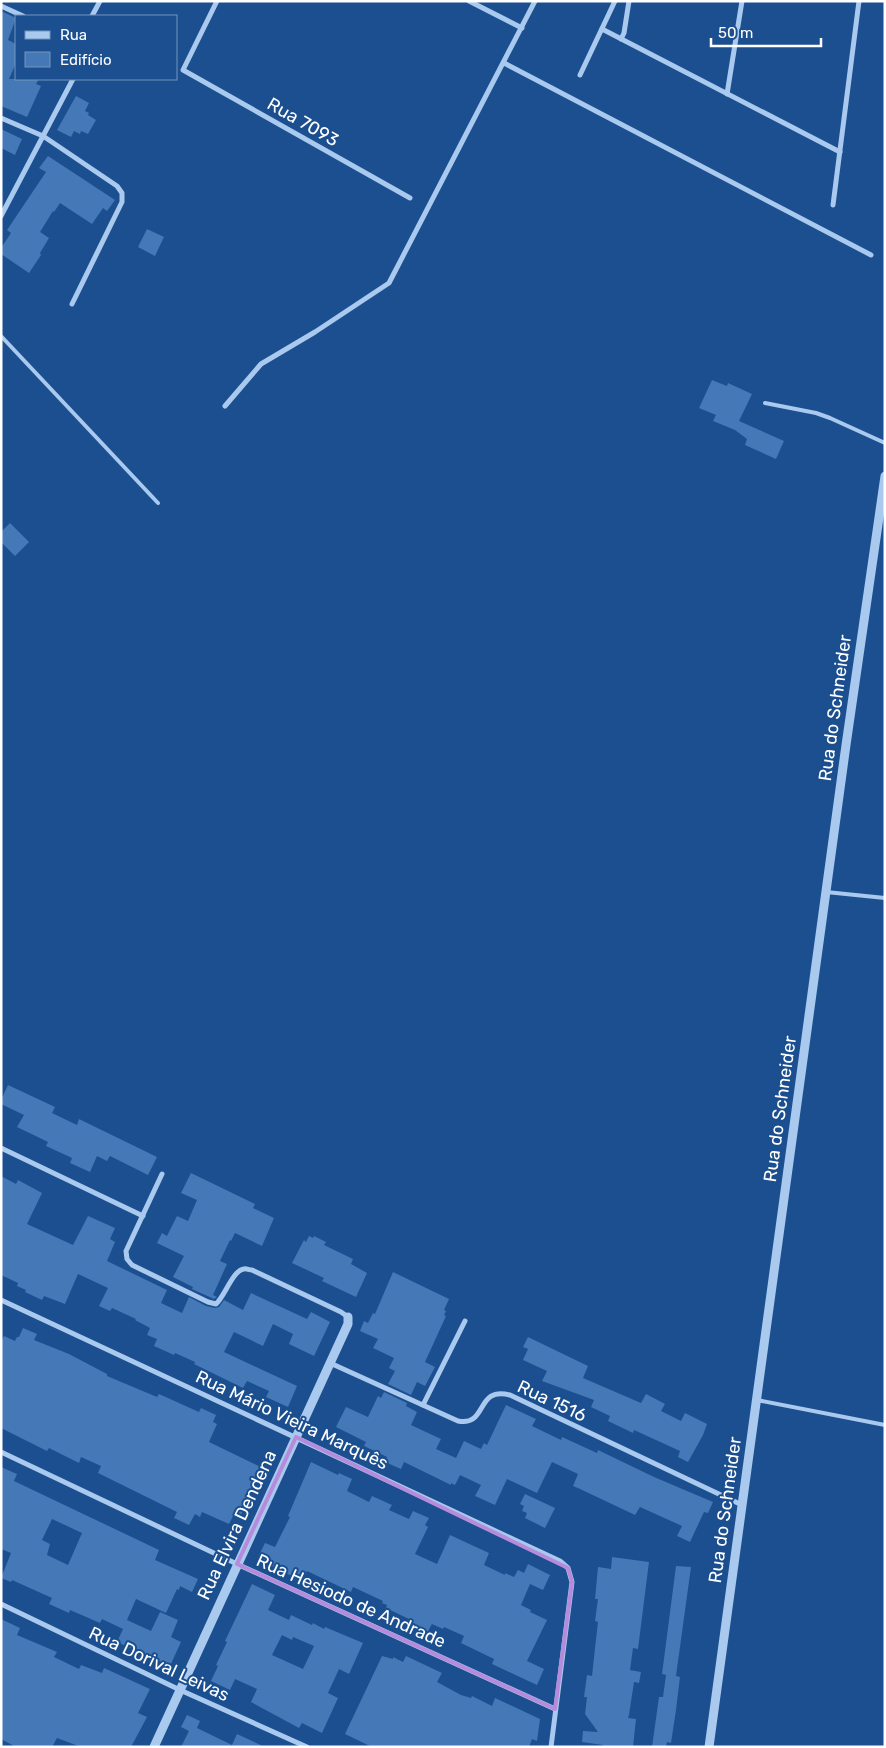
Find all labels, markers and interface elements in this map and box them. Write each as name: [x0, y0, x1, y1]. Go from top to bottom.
legend: [15, 15, 178, 80]
scale bar: [711, 15, 821, 47]
text: 50 m: [718, 24, 753, 42]
text: Rua: [60, 26, 87, 44]
text: Edifício: [60, 51, 112, 69]
street label: Rua 7093: [263, 93, 343, 151]
street label: Rua do Schneider: [814, 633, 856, 783]
street label: Rua do Schneider: [759, 1034, 801, 1184]
street label: Rua Mário Vieira Marquês: [192, 1366, 392, 1474]
street label: Rua 1516: [514, 1375, 590, 1427]
street label: Rua do Schneider: [704, 1435, 746, 1585]
street label: Rua Elvira Dendena: [193, 1447, 281, 1603]
street label: Rua Hesiodo de Andrade: [253, 1549, 449, 1653]
street label: Rua Dorival Leivas: [85, 1622, 233, 1706]

